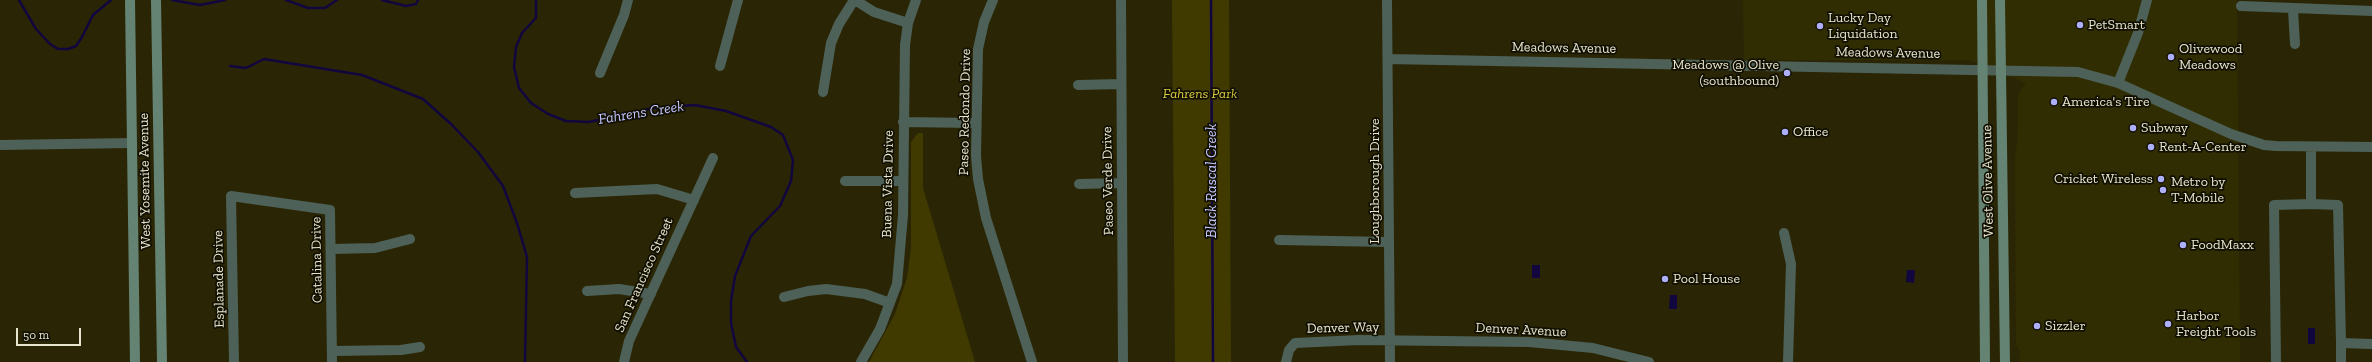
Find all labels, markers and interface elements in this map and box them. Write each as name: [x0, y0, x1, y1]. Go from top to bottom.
place label: Lucky Day Liquidation: [1828, 10, 1898, 42]
place label: PetSmart: [2088, 17, 2145, 33]
marker: PetSmart: [2075, 20, 2085, 30]
marker: Lucky Day Liquidation: [1815, 21, 1825, 31]
street label: Meadows Avenue: [1512, 39, 1616, 57]
place label: Olivewood Meadows: [2179, 41, 2242, 74]
street label: Meadows Avenue: [1836, 44, 1940, 62]
street label: Paseo Redondo Drive: [955, 48, 975, 176]
marker: Olivewood Meadows: [2166, 52, 2176, 62]
place label: Meadows @ Olive (southbound): [1672, 57, 1779, 90]
marker: Meadows @ Olive (southbound): [1782, 68, 1792, 78]
park label: Fahrens Park: [1163, 86, 1237, 102]
place label: America's Tire: [2062, 94, 2150, 110]
water label: Fahrens Creek: [597, 97, 685, 129]
marker: America's Tire: [2049, 97, 2059, 107]
street label: West Yosemite Avenue: [135, 113, 155, 249]
street label: Loughborough Drive: [1367, 118, 1383, 244]
place label: Subway: [2141, 120, 2188, 136]
marker: Subway: [2128, 123, 2138, 133]
water label: Black Rascal Creek: [1203, 124, 1221, 238]
place label: Office: [1793, 124, 1828, 140]
street label: West Olive Avenue: [1979, 125, 1997, 237]
street label: Paseo Verde Drive: [1099, 126, 1117, 236]
marker: Office: [1780, 127, 1790, 137]
street label: Buena Vista Drive: [879, 130, 897, 238]
place label: Rent-A-Center: [2159, 139, 2247, 155]
marker: Rent-A-Center: [2146, 142, 2156, 152]
place label: Cricket Wireless: [2054, 171, 2153, 187]
marker: Cricket Wireless: [2156, 174, 2166, 184]
place label: Metro by T-Mobile: [2171, 174, 2225, 206]
marker: Metro by T-Mobile: [2158, 185, 2168, 195]
street label: San Francisco Street: [611, 215, 677, 335]
street label: Catalina Drive: [308, 217, 326, 303]
street label: Esplanade Drive: [210, 230, 228, 328]
place label: FoodMaxx: [2191, 237, 2254, 253]
marker: FoodMaxx: [2178, 240, 2188, 250]
place label: Pool House: [1673, 271, 1740, 287]
marker: Pool House: [1660, 274, 1670, 284]
place label: Harbor Freight Tools: [2176, 308, 2256, 340]
place label: Sizzler: [2045, 318, 2086, 334]
street label: Denver Way: [1306, 319, 1380, 337]
street label: Denver Avenue: [1475, 319, 1567, 341]
marker: Harbor Freight Tools: [2163, 319, 2173, 329]
scale bar: [18, 320, 83, 346]
marker: Sizzler: [2032, 321, 2042, 331]
text: 50 m: [23, 328, 49, 342]

